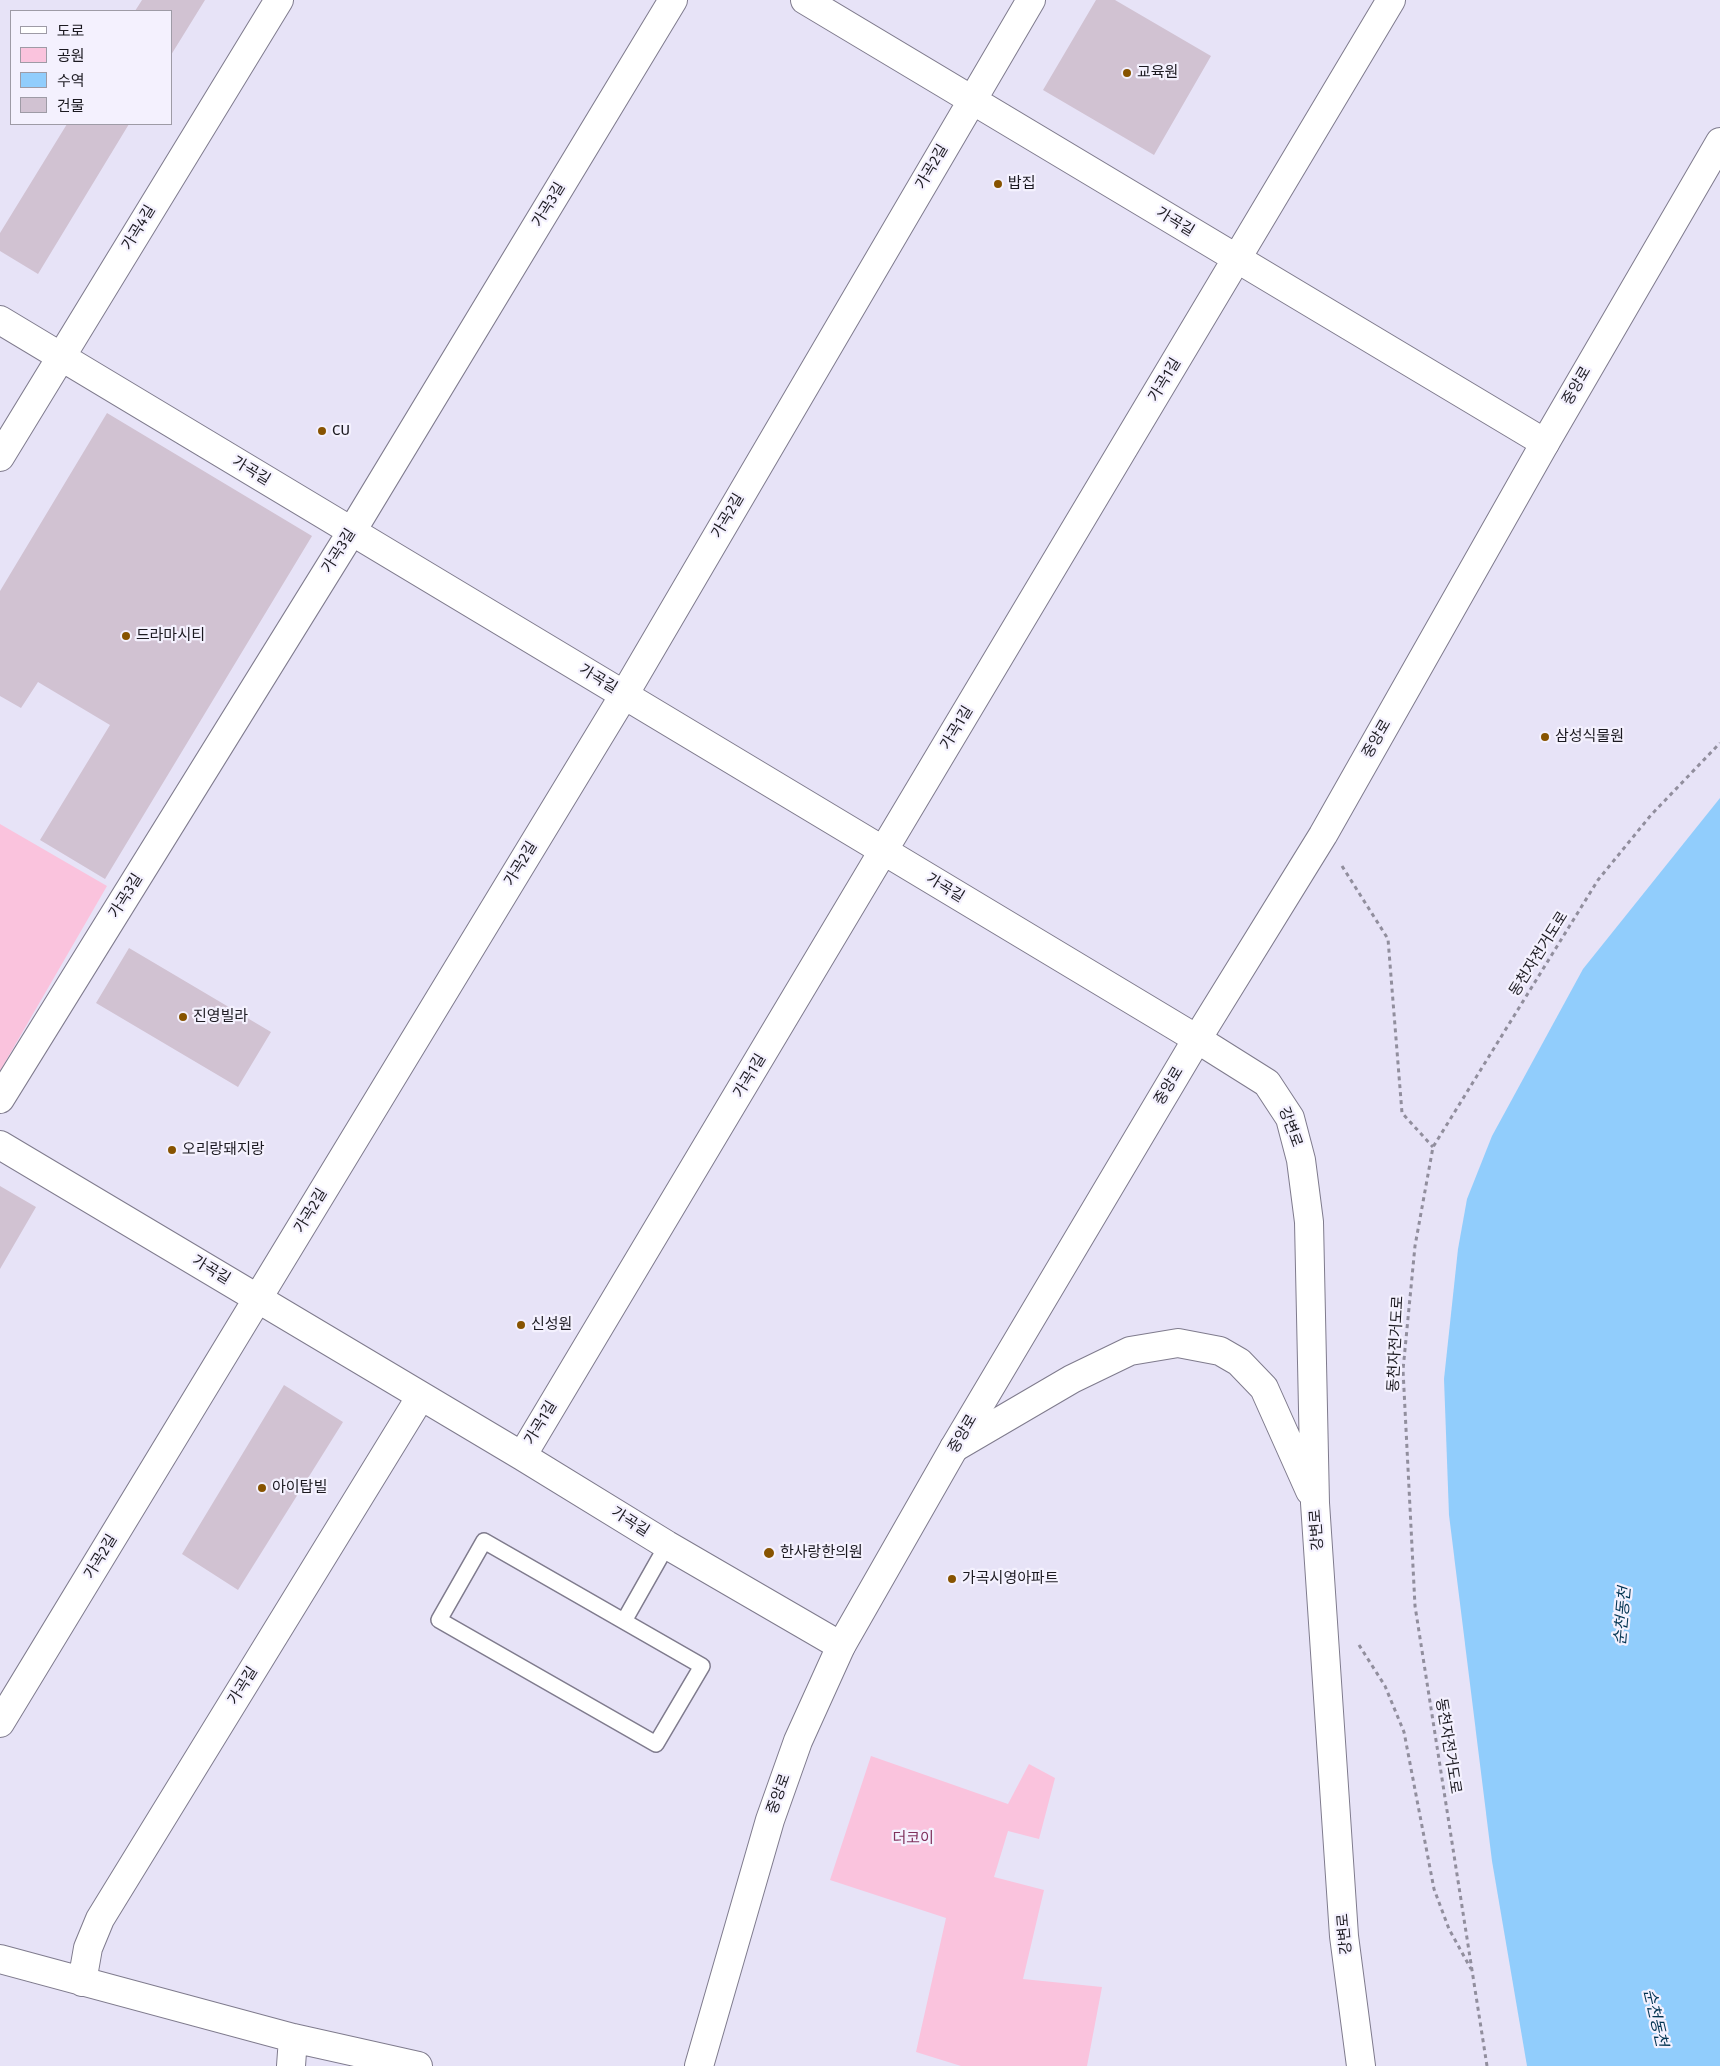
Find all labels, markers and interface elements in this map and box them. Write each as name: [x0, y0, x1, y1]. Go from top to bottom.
legend: [10, 10, 172, 125]
text: 도로: [57, 22, 85, 40]
text: 공원: [57, 47, 85, 65]
place label: 교육원: [1137, 64, 1178, 82]
marker: 교육원: [1121, 67, 1133, 79]
text: 수역: [57, 72, 85, 90]
text: 건물: [57, 97, 85, 115]
street label: 가곡2길: [912, 141, 952, 193]
place label: 밥집: [1008, 175, 1036, 193]
marker: 밥집: [992, 178, 1004, 190]
street label: 가곡3길: [529, 179, 569, 231]
street label: 가곡4길: [119, 202, 159, 254]
street label: 가곡길: [1153, 204, 1197, 240]
street label: 가곡1길: [1145, 355, 1185, 405]
street label: 중앙로: [1559, 364, 1595, 408]
place label: CU: [332, 422, 350, 440]
marker: CU: [316, 425, 328, 437]
street label: 가곡길: [229, 453, 273, 489]
street label: 가곡2길: [708, 490, 748, 542]
street label: 가곡3길: [318, 526, 360, 576]
place label: 드라마시티: [136, 627, 205, 645]
marker: 드라마시티: [120, 630, 132, 642]
street label: 가곡길: [576, 661, 620, 697]
street label: 가곡1길: [937, 703, 977, 753]
street label: 중앙로: [1359, 717, 1395, 761]
place label: 삼성식물원: [1555, 728, 1624, 746]
marker: 삼성식물원: [1539, 731, 1551, 743]
street label: 가곡2길: [501, 838, 541, 890]
street label: 가곡길: [923, 870, 967, 906]
street label: 가곡3길: [105, 871, 147, 921]
street label: 동천자전거도로: [1506, 908, 1572, 1000]
place label: 진영빌라: [193, 1008, 248, 1026]
marker: 진영빌라: [177, 1011, 189, 1023]
street label: 가곡1길: [730, 1051, 770, 1101]
street label: 중앙로: [1151, 1064, 1187, 1108]
street label: 강변로: [1274, 1104, 1306, 1150]
place label: 오리랑돼지랑: [182, 1141, 265, 1159]
marker: 오리랑돼지랑: [166, 1144, 178, 1156]
street label: 가곡2길: [291, 1185, 331, 1237]
street label: 가곡길: [189, 1252, 233, 1288]
street label: 동천자전거도로: [1384, 1295, 1408, 1393]
place label: 신성원: [531, 1316, 572, 1334]
marker: 신성원: [515, 1319, 527, 1331]
street label: 가곡1길: [521, 1398, 561, 1448]
street label: 중앙로: [945, 1412, 981, 1456]
place label: 아이탑빌: [272, 1479, 327, 1497]
marker: 아이탑빌: [256, 1482, 268, 1494]
street label: 가곡길: [608, 1503, 652, 1541]
street label: 강변로: [1307, 1509, 1327, 1551]
street label: 가곡2길: [81, 1531, 121, 1583]
place label: 한사랑한의원: [780, 1544, 863, 1562]
marker: 한사랑한의원: [762, 1546, 776, 1560]
place label: 가곡시영아파트: [962, 1570, 1059, 1588]
marker: 가곡시영아파트: [946, 1573, 958, 1585]
water label: 순천동천: [1611, 1586, 1635, 1646]
street label: 가곡길: [224, 1664, 262, 1708]
street label: 동천자전거도로: [1432, 1697, 1464, 1795]
street label: 중앙로: [763, 1771, 795, 1817]
park label: 더코이: [892, 1830, 934, 1848]
street label: 강변로: [1334, 1913, 1356, 1955]
water label: 순천동천: [1639, 1987, 1671, 2049]

